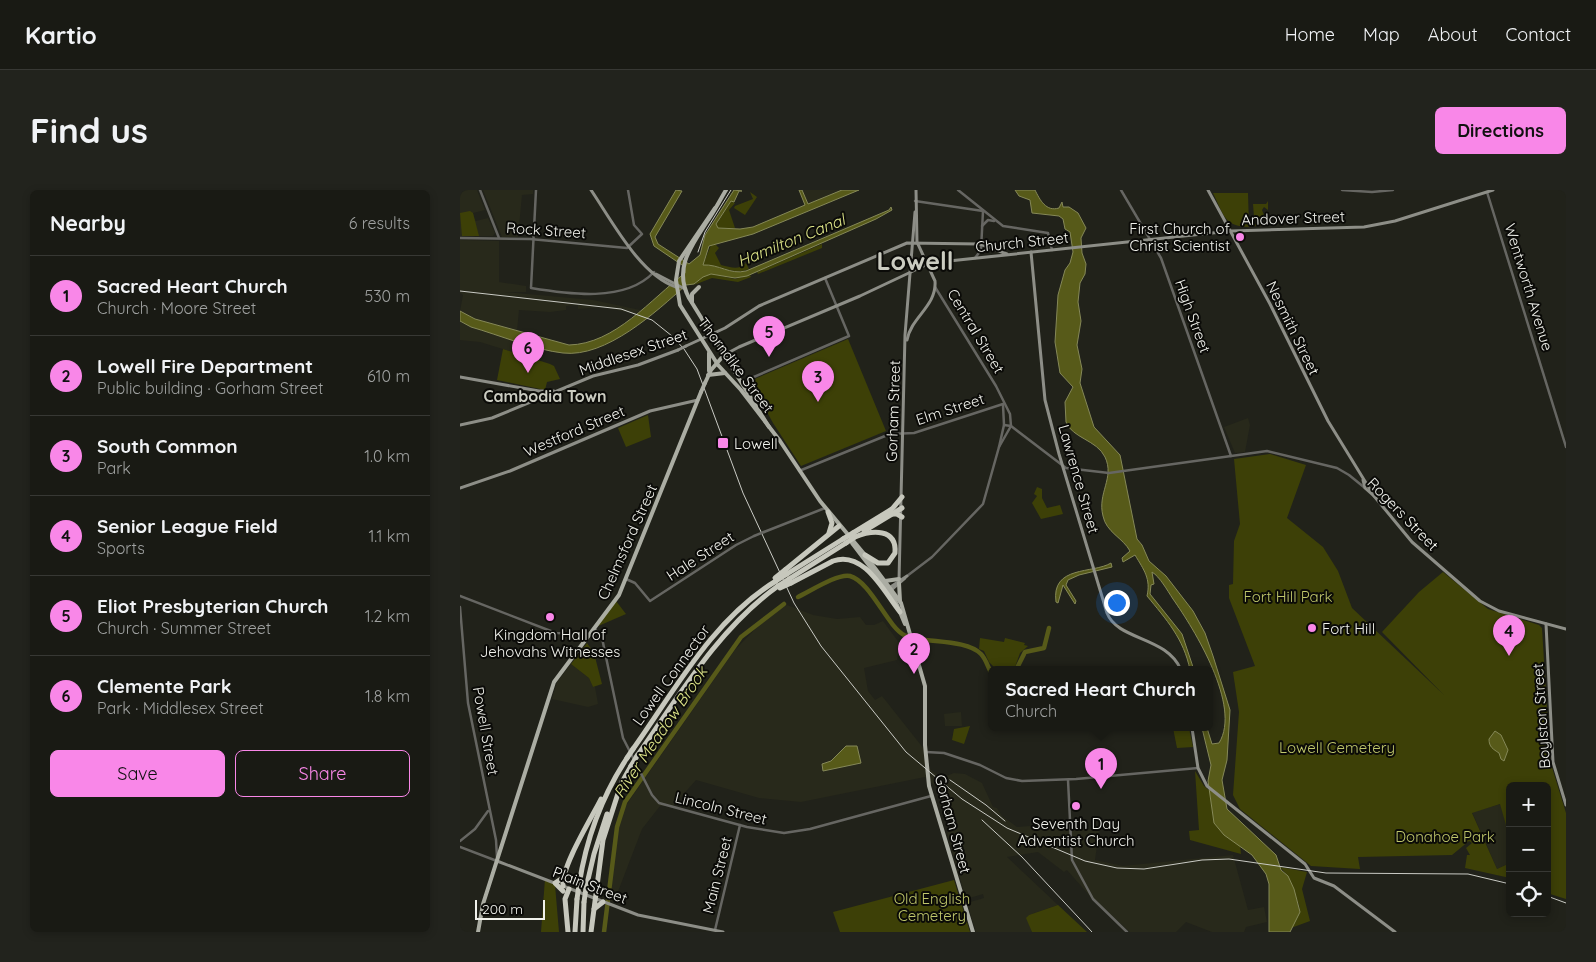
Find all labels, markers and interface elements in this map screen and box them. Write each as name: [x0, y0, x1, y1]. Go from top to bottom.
text: Kartio: [25, 20, 97, 50]
text: Home: [1285, 23, 1335, 46]
text: Map: [1363, 23, 1400, 46]
text: About: [1428, 23, 1478, 46]
text: Contact: [1506, 23, 1571, 46]
button: Directions: [1435, 107, 1566, 154]
text: Find us: [30, 108, 148, 152]
street label: Andover Street: [1241, 207, 1345, 229]
water label: Hamilton Canal: [734, 208, 850, 271]
text: Nearby: [50, 210, 126, 236]
text: 6 results: [349, 213, 410, 233]
street label: Rock Street: [505, 218, 587, 242]
place label: First Church of Christ Scientist: [1129, 219, 1231, 255]
street label: Wentworth Avenue: [1501, 221, 1557, 353]
street label: Church Street: [974, 228, 1070, 256]
marker: First Church of Christ Scientist: [1234, 231, 1246, 243]
district label: Lowell: [876, 245, 954, 276]
text: Sacred Heart Church: [97, 274, 288, 298]
street label: High Street: [1171, 277, 1215, 355]
street label: Nesmith Street: [1262, 278, 1324, 378]
street label: Central Street: [943, 285, 1009, 377]
text: 1: [63, 286, 69, 306]
text: 530 m: [364, 286, 410, 306]
text: Church · Moore Street: [97, 298, 256, 318]
street label: Thorndike Street: [694, 313, 778, 417]
pin: 5: [753, 316, 785, 357]
street label: Middlesex Street: [576, 325, 690, 379]
pin: 6: [512, 332, 544, 373]
text: Lowell Fire Department: [97, 354, 313, 378]
street label: Gorham Street: [882, 360, 904, 462]
pin: 3: [802, 361, 834, 402]
text: 2: [61, 366, 71, 386]
text: 610 m: [367, 366, 410, 386]
text: Public building · Gorham Street: [97, 378, 323, 398]
district label: Cambodia Town: [483, 386, 607, 406]
street label: Elm Street: [913, 389, 987, 429]
street label: Westford Street: [521, 401, 627, 461]
street label: Lawrence Street: [1054, 422, 1104, 536]
text: South Common: [97, 434, 238, 458]
place label: Lowell: [734, 434, 778, 453]
marker: Lowell: [716, 436, 730, 450]
text: 3: [62, 446, 70, 466]
text: 1.0 km: [364, 446, 410, 466]
text: Park: [97, 458, 131, 478]
street label: Rogers Street: [1363, 473, 1443, 555]
street label: Chelmsford Street: [593, 481, 661, 603]
text: Senior League Field: [97, 514, 278, 538]
text: 4: [61, 526, 71, 546]
text: 1.1 km: [368, 526, 410, 546]
street label: Hale Street: [663, 527, 737, 585]
text: Sports: [97, 538, 145, 558]
park label: Fort Hill Park: [1243, 587, 1333, 606]
your location: [1104, 590, 1130, 616]
text: Eliot Presbyterian Church: [97, 594, 328, 618]
text: 5: [61, 606, 71, 626]
text: 1.2 km: [365, 606, 410, 626]
marker: Kingdom Hall of Jehovahs Witnesses: [544, 611, 556, 623]
pin: 4: [1493, 615, 1525, 656]
text: Church · Summer Street: [97, 618, 271, 638]
place label: Fort Hill: [1322, 619, 1375, 638]
street label: Lowell Connector: [628, 621, 714, 729]
marker: Fort Hill: [1306, 622, 1318, 634]
place label: Kingdom Hall of Jehovahs Witnesses: [480, 625, 620, 661]
pin: 2: [898, 633, 930, 674]
water label: River Meadow Brook: [609, 661, 712, 801]
street label: Boylston Street: [1528, 663, 1554, 769]
popup: [988, 666, 1213, 731]
text: Clemente Park: [97, 674, 232, 698]
text: Sacred Heart Church: [1005, 677, 1196, 701]
street label: Powell Street: [469, 685, 503, 777]
text: 6: [62, 686, 70, 706]
text: 1.8 km: [365, 686, 410, 706]
text: Park · Middlesex Street: [97, 698, 264, 718]
text: Church: [1005, 701, 1057, 721]
park label: Lowell Cemetery: [1279, 738, 1395, 757]
pin: 1: [1085, 748, 1117, 789]
button: Save: [50, 750, 225, 797]
button: Share: [235, 750, 410, 797]
street label: Gorham Street: [931, 772, 975, 876]
map controls: [1506, 782, 1551, 917]
button: +: [1506, 782, 1551, 827]
street label: Lincoln Street: [673, 787, 769, 829]
marker: Seventh Day Adventist Church: [1070, 800, 1082, 812]
place label: Seventh Day Adventist Church: [1018, 814, 1134, 850]
park label: Donahoe Park: [1395, 827, 1495, 846]
button: −: [1506, 827, 1551, 872]
street label: Main Street: [698, 835, 736, 915]
street label: Plain Street: [550, 862, 630, 908]
button: locate: [1506, 872, 1551, 917]
park label: Old English Cemetery: [894, 889, 970, 925]
scale bar: [475, 897, 545, 920]
text: 200 m: [482, 900, 523, 918]

